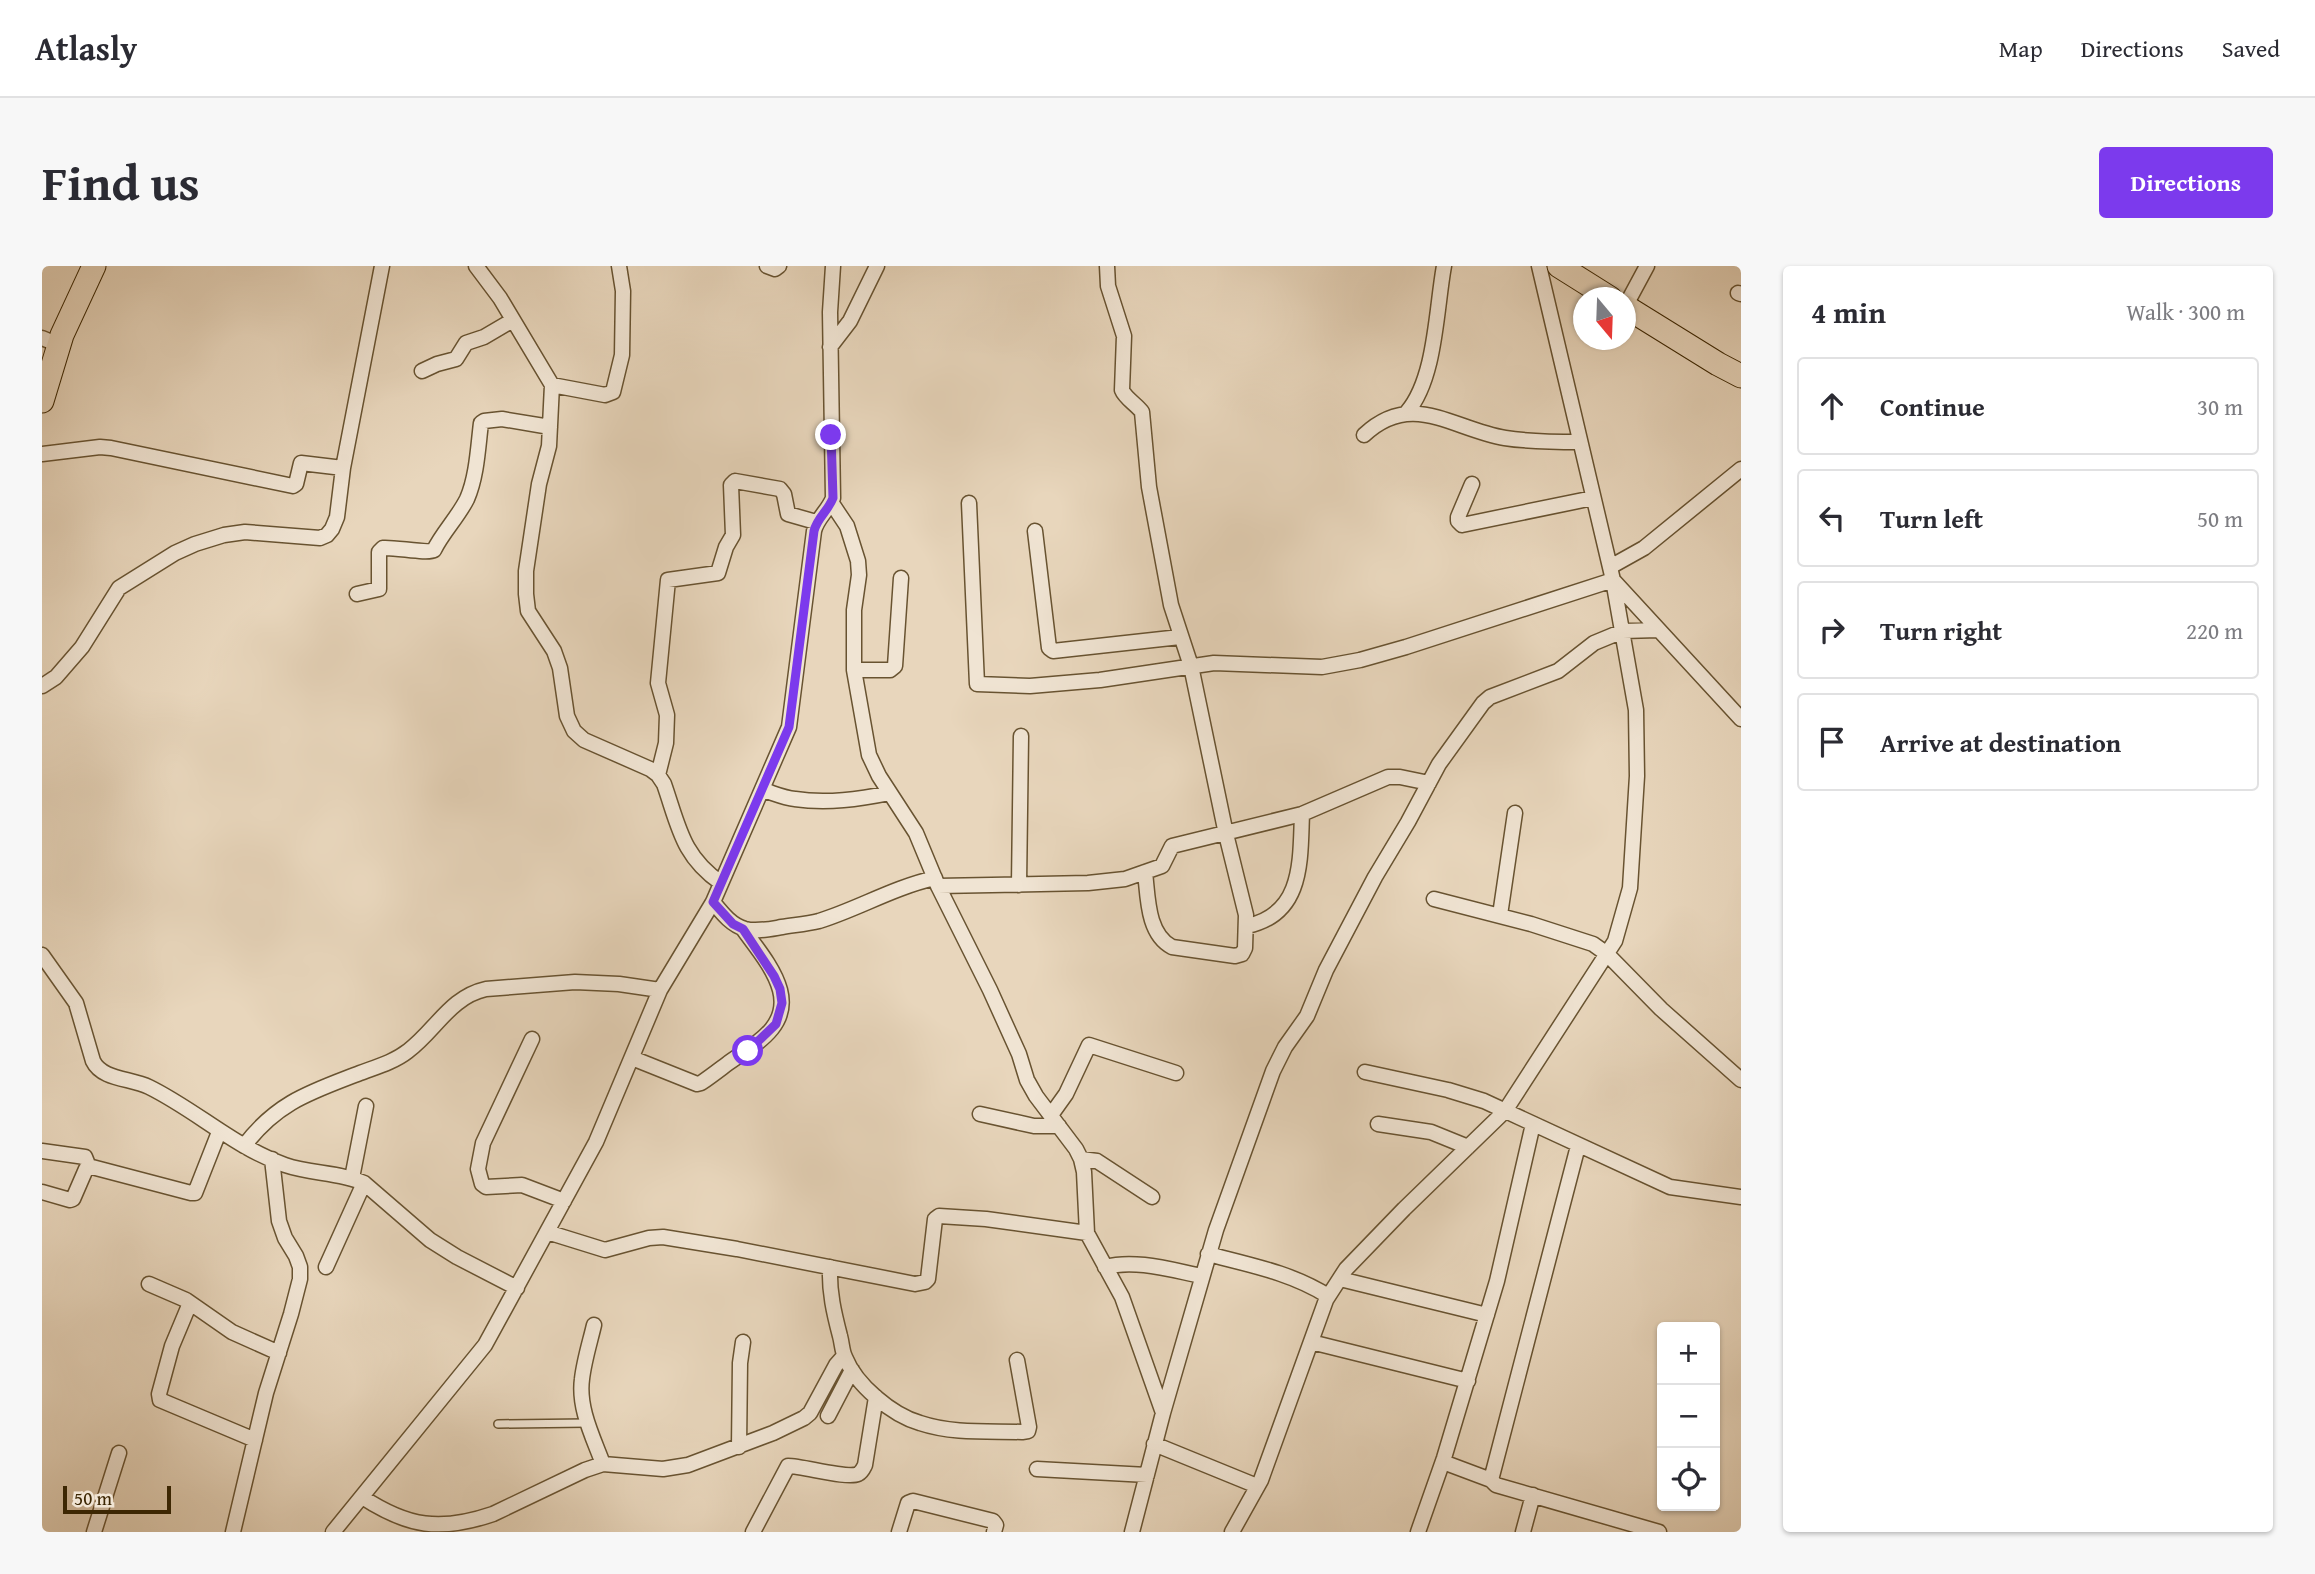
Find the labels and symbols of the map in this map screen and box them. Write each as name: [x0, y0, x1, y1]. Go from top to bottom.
north arrow: [1573, 287, 1636, 350]
route end: [815, 419, 846, 450]
route start: [732, 1035, 763, 1066]
scale bar: [63, 1483, 172, 1515]

